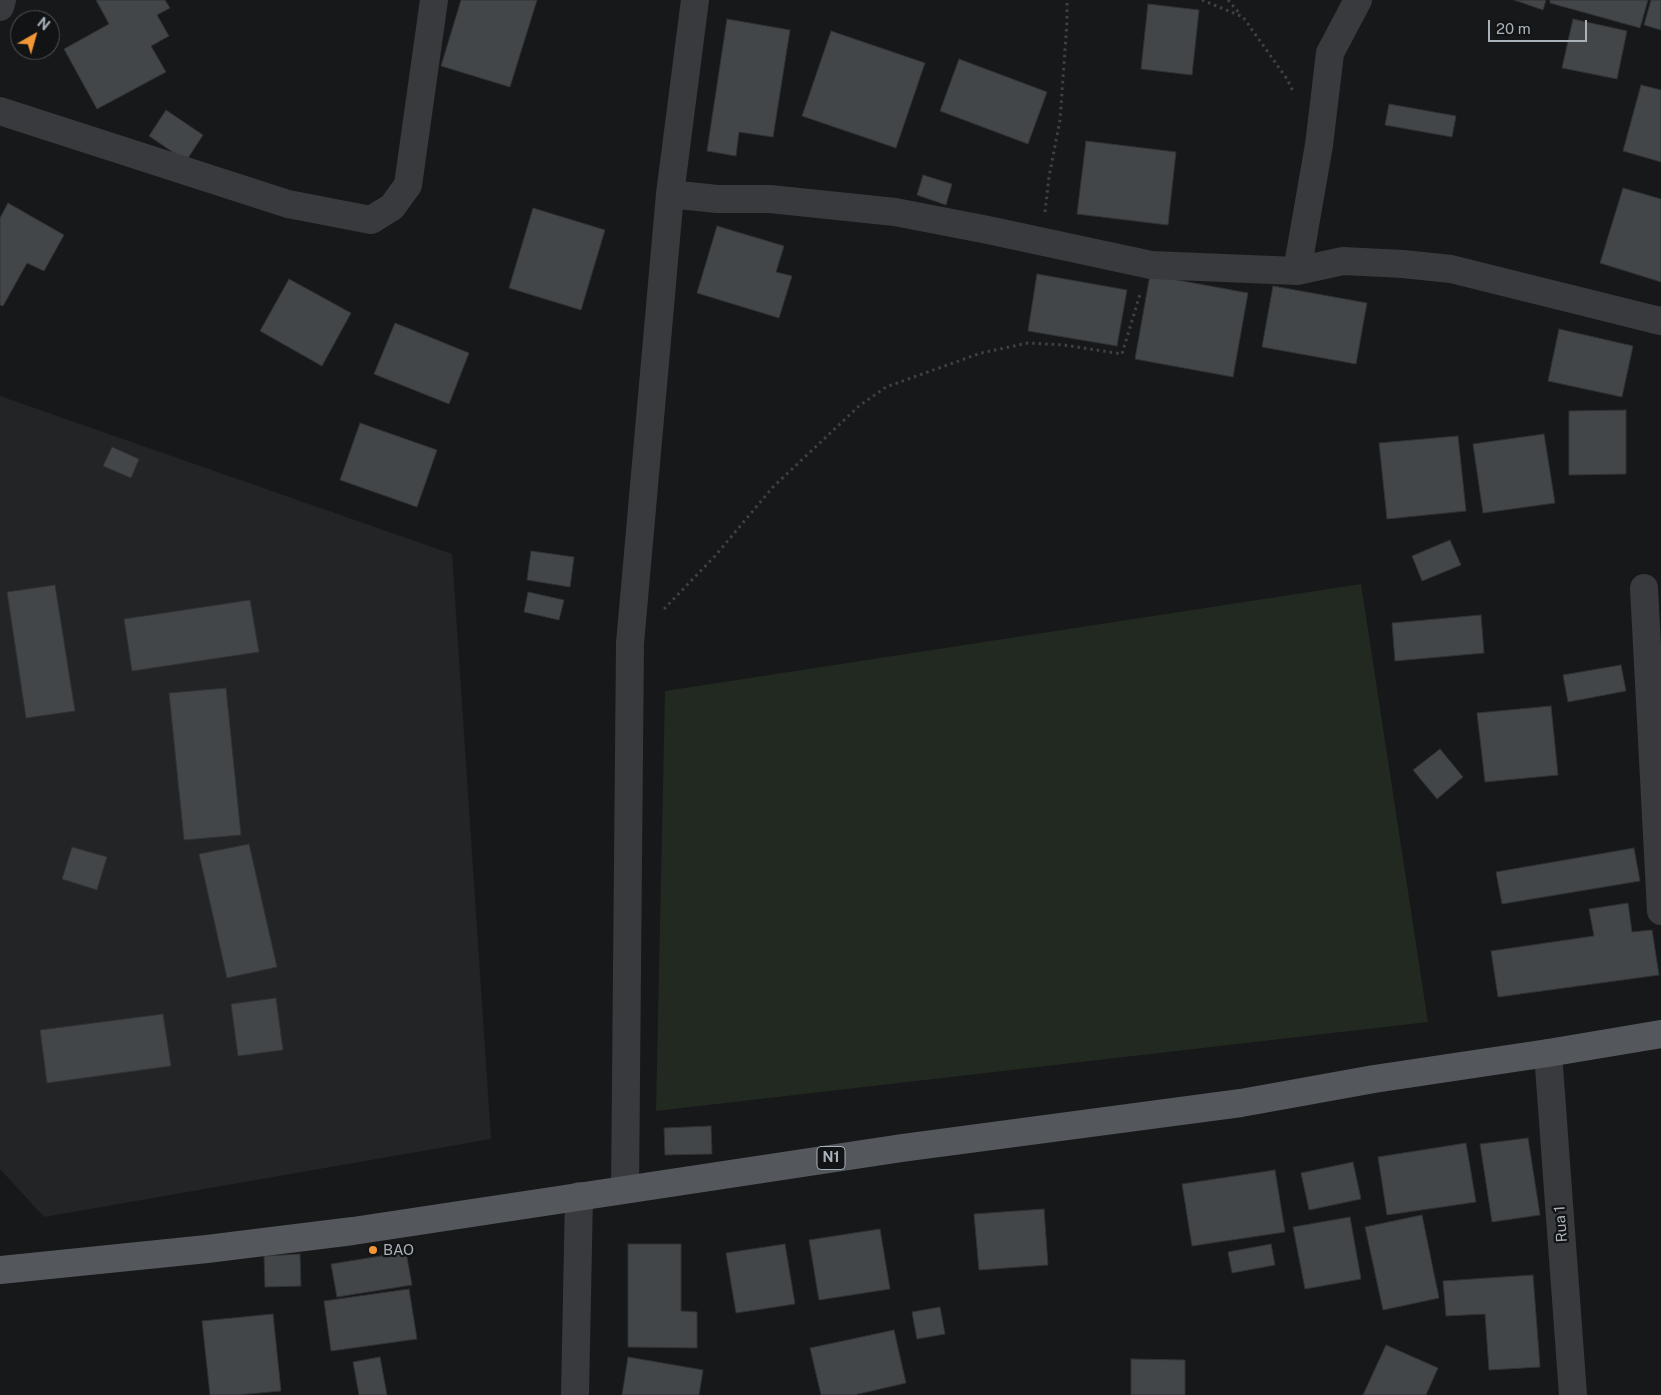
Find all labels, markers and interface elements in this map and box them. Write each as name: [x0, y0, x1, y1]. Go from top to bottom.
north arrow: [10, 10, 60, 60]
scale bar: [1491, 10, 1590, 42]
text: N: [34, 14, 53, 34]
text: 20 m: [1496, 20, 1531, 37]
road number: N1: [817, 1146, 845, 1170]
street label: Rua 1: [1551, 1205, 1571, 1243]
place label: BAO: [383, 1241, 414, 1259]
marker: BAO: [367, 1244, 379, 1256]

